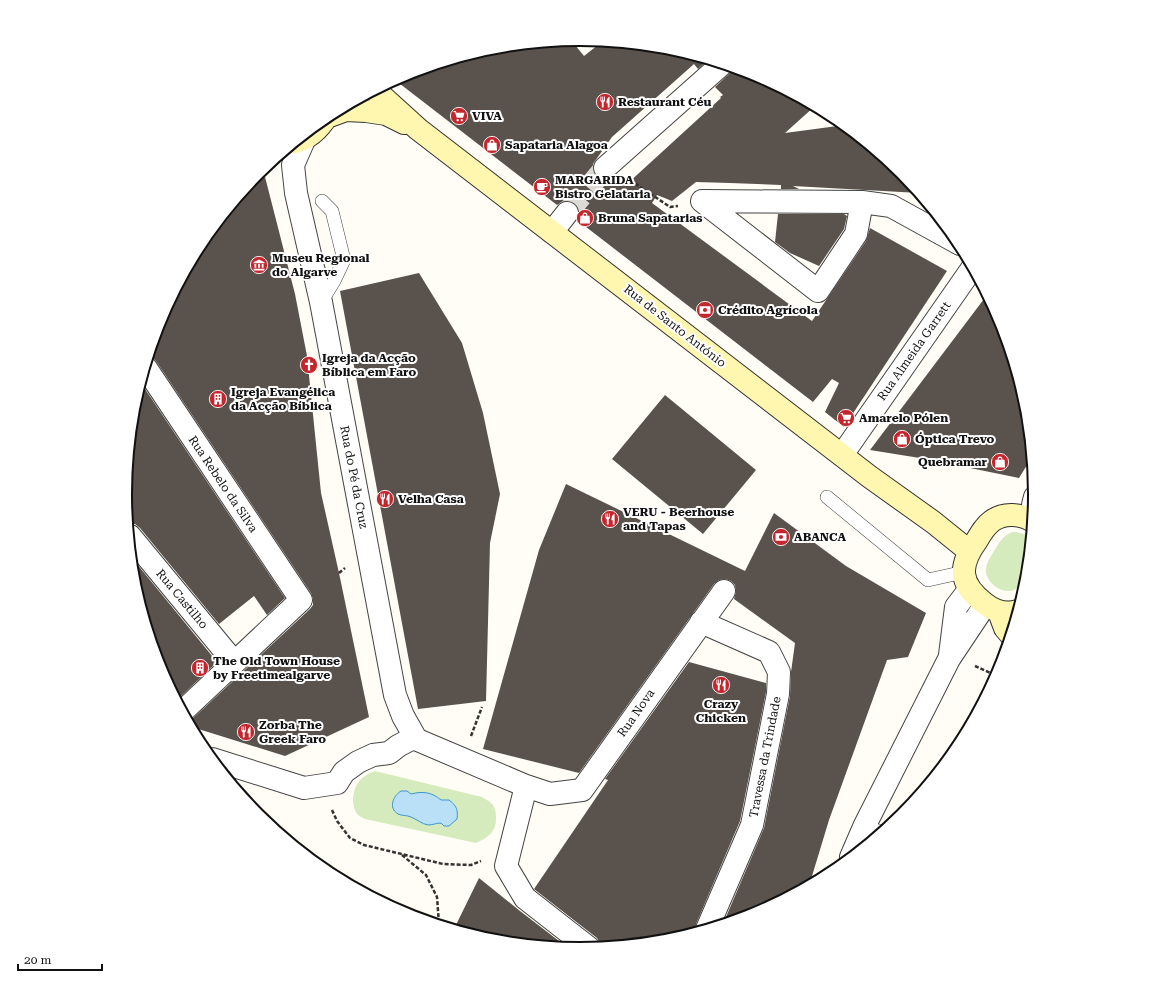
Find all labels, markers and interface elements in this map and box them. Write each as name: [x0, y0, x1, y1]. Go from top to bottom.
restaurant icon: Restaurant Céu: [595, 92, 615, 112]
place label: Restaurant Céu: [618, 95, 712, 109]
supermarket icon: VIVA: [449, 106, 469, 126]
place label: VIVA: [472, 109, 502, 123]
shop icon: Sapataria Alagoa: [482, 135, 502, 155]
place label: Sapataria Alagoa: [505, 138, 608, 152]
place label: MARGARIDA Bistro Gelataria: [555, 173, 651, 201]
cafe icon: MARGARIDA Bistro Gelataria: [532, 177, 552, 197]
shop icon: Bruna Sapatarias: [575, 208, 595, 228]
place label: Bruna Sapatarias: [598, 211, 703, 225]
place label: Museu Regional do Algarve: [272, 251, 370, 279]
museum icon: Museu Regional do Algarve: [249, 255, 269, 275]
street label: Rua de Santo António: [621, 282, 729, 370]
street label: Rua Almeida Garrett: [875, 298, 954, 403]
bank icon: Crédito Agrícola: [695, 300, 715, 320]
place label: Crédito Agrícola: [718, 303, 818, 317]
place label: Igreja da Acção Bíblica em Faro: [322, 351, 416, 379]
church icon: Igreja da Acção Bíblica em Faro: [299, 355, 319, 375]
place label: Igreja Evangélica da Acção Bíblica: [231, 385, 335, 413]
building icon: Igreja Evangélica da Acção Bíblica: [208, 389, 228, 409]
supermarket icon: Amarelo Pólen: [836, 408, 856, 428]
place label: Amarelo Pólen: [859, 411, 948, 425]
street label: Rua do Pé da Cruz: [337, 424, 371, 530]
shop icon: Óptica Trevo: [892, 429, 912, 449]
place label: Óptica Trevo: [915, 432, 994, 446]
street label: Rua Rebelo da Silva: [185, 433, 261, 535]
shop icon: Quebramar: [990, 452, 1010, 472]
place label: Quebramar: [918, 455, 988, 469]
restaurant icon: Velha Casa: [375, 489, 395, 509]
place label: Velha Casa: [398, 492, 464, 506]
place label: VERU - Beerhouse and Tapas: [623, 505, 734, 533]
restaurant icon: VERU - Beerhouse and Tapas: [600, 509, 620, 529]
bank icon: ABANCA: [771, 527, 791, 547]
place label: ABANCA: [794, 530, 846, 544]
street label: Rua Castilho: [153, 567, 211, 631]
place label: The Old Town House by Freetimealgarve: [213, 654, 340, 682]
building icon: The Old Town House by Freetimealgarve: [190, 658, 210, 678]
restaurant icon: Crazy Chicken: [711, 675, 731, 695]
street label: Rua Nova: [615, 686, 658, 740]
street label: Travessa da Trindade: [746, 695, 784, 819]
place label: Crazy Chicken: [696, 697, 746, 725]
place label: Zorba The Greek Faro: [259, 718, 326, 746]
restaurant icon: Zorba The Greek Faro: [236, 722, 256, 742]
scale bar: [18, 946, 102, 972]
text: 20 m: [24, 953, 51, 967]

